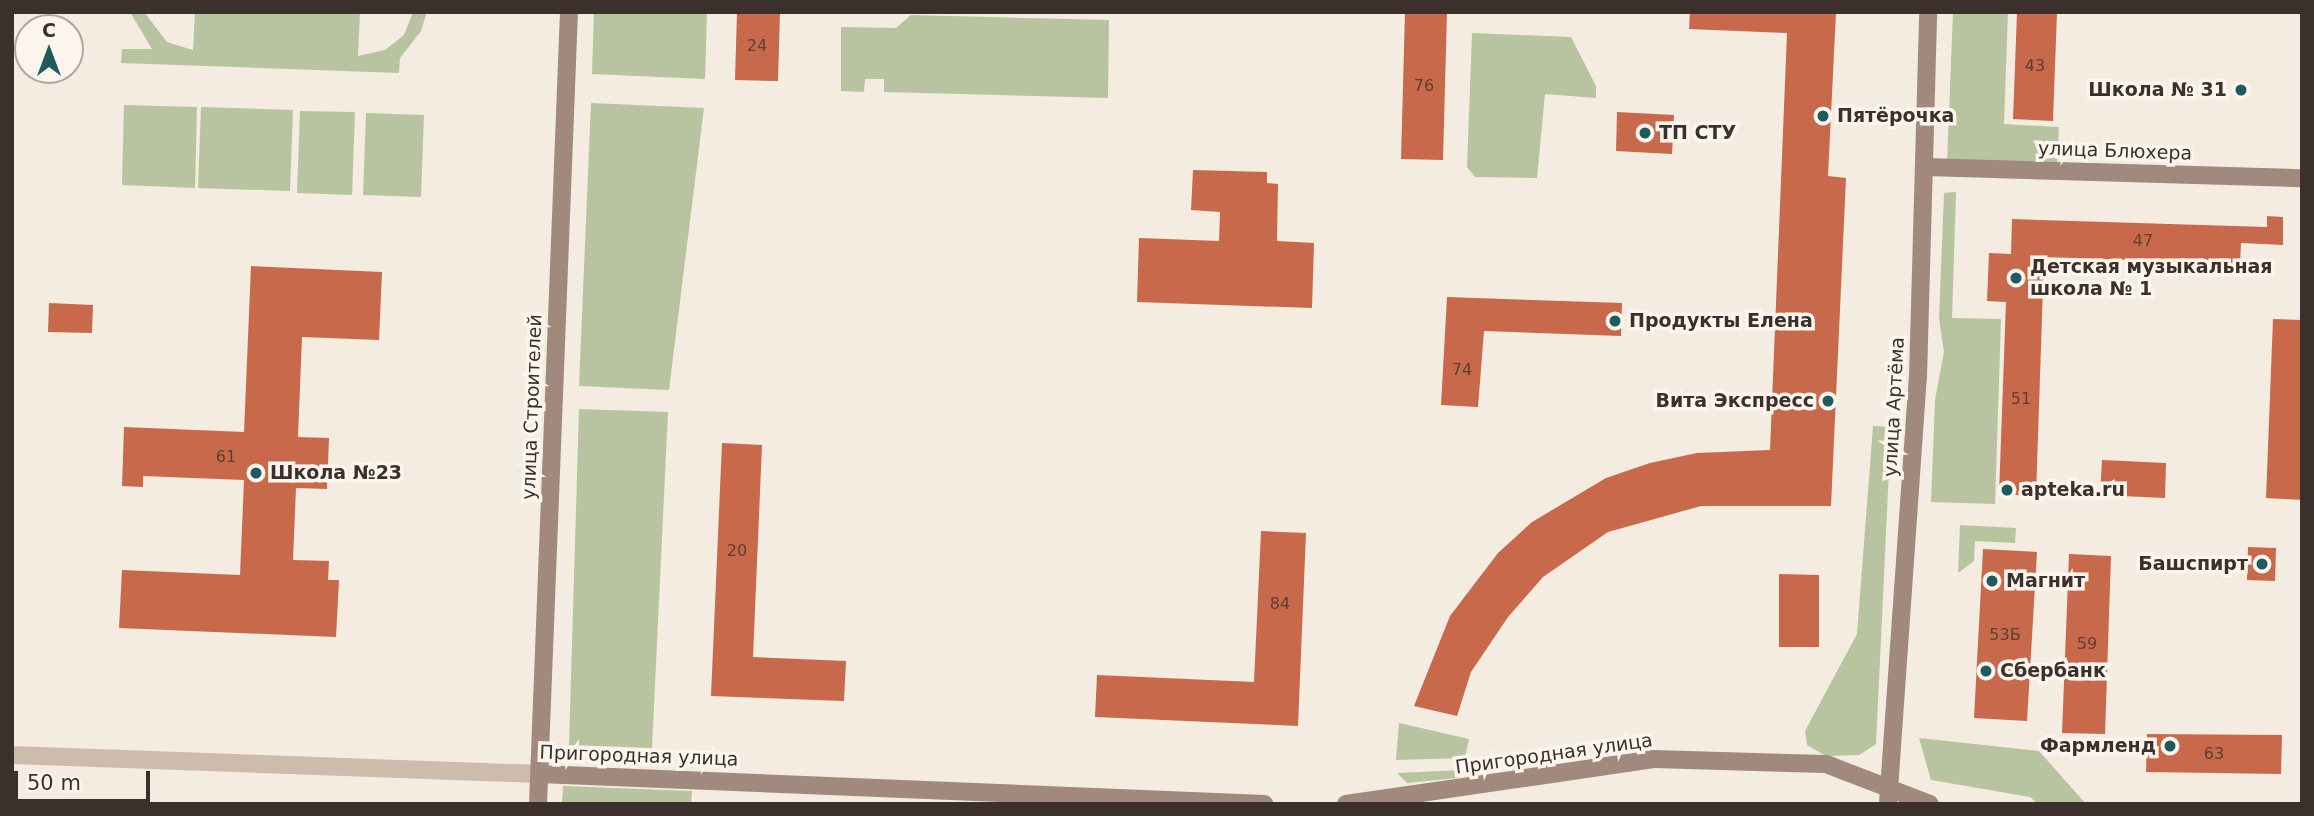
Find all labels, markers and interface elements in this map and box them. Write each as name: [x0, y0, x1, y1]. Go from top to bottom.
north arrow: [14, 14, 84, 84]
text: С: [42, 19, 56, 41]
house number: 24: [747, 36, 767, 56]
house number: 43: [2025, 56, 2045, 76]
house number: 76: [1414, 76, 1434, 96]
place label: Школа № 31: [2088, 79, 2227, 101]
marker: Школа № 31: [2233, 82, 2249, 98]
place label: Пятёрочка: [1837, 105, 1954, 127]
marker: Пятёрочка: [1815, 108, 1831, 124]
place label: ТП СТУ: [1659, 122, 1736, 144]
marker: ТП СТУ: [1637, 125, 1653, 141]
street label: улица Блюхера: [2038, 137, 2192, 165]
house number: 47: [2133, 231, 2153, 251]
place label: Детская музыкальная школа № 1: [2030, 256, 2273, 300]
marker: Детская музыкальная школа № 1: [2008, 270, 2024, 286]
place label: Продукты Елена: [1629, 310, 1813, 332]
marker: Продукты Елена: [1607, 313, 1623, 329]
street label: улица Строителей: [517, 314, 547, 500]
street label: улица Артёма: [1879, 336, 1909, 478]
house number: 74: [1452, 360, 1472, 380]
house number: 51: [2011, 389, 2031, 409]
place label: Вита Экспресс: [1656, 390, 1814, 412]
marker: Вита Экспресс: [1820, 393, 1836, 409]
house number: 61: [216, 447, 236, 467]
place label: Школа №23: [270, 462, 402, 484]
marker: Школа №23: [248, 465, 264, 481]
place label: apteka.ru: [2021, 479, 2125, 501]
marker: apteka.ru: [1999, 482, 2015, 498]
house number: 20: [727, 541, 747, 561]
place label: Башспирт: [2138, 553, 2248, 575]
marker: Башспирт: [2254, 556, 2270, 572]
place label: Магнит: [2006, 570, 2085, 592]
marker: Магнит: [1984, 573, 2000, 589]
house number: 84: [1270, 594, 1290, 614]
house number: 53Б: [1989, 625, 2021, 645]
house number: 59: [2077, 634, 2097, 654]
place label: Сбербанк: [2000, 660, 2106, 682]
marker: Сбербанк: [1978, 663, 1994, 679]
street label: Пригородная улица: [1454, 729, 1654, 779]
place label: Фармленд: [2040, 735, 2156, 757]
marker: Фармленд: [2162, 738, 2178, 754]
street label: Пригородная улица: [539, 741, 739, 771]
house number: 63: [2204, 744, 2224, 764]
scale bar: [18, 756, 154, 800]
text: 50 m: [27, 771, 81, 795]

